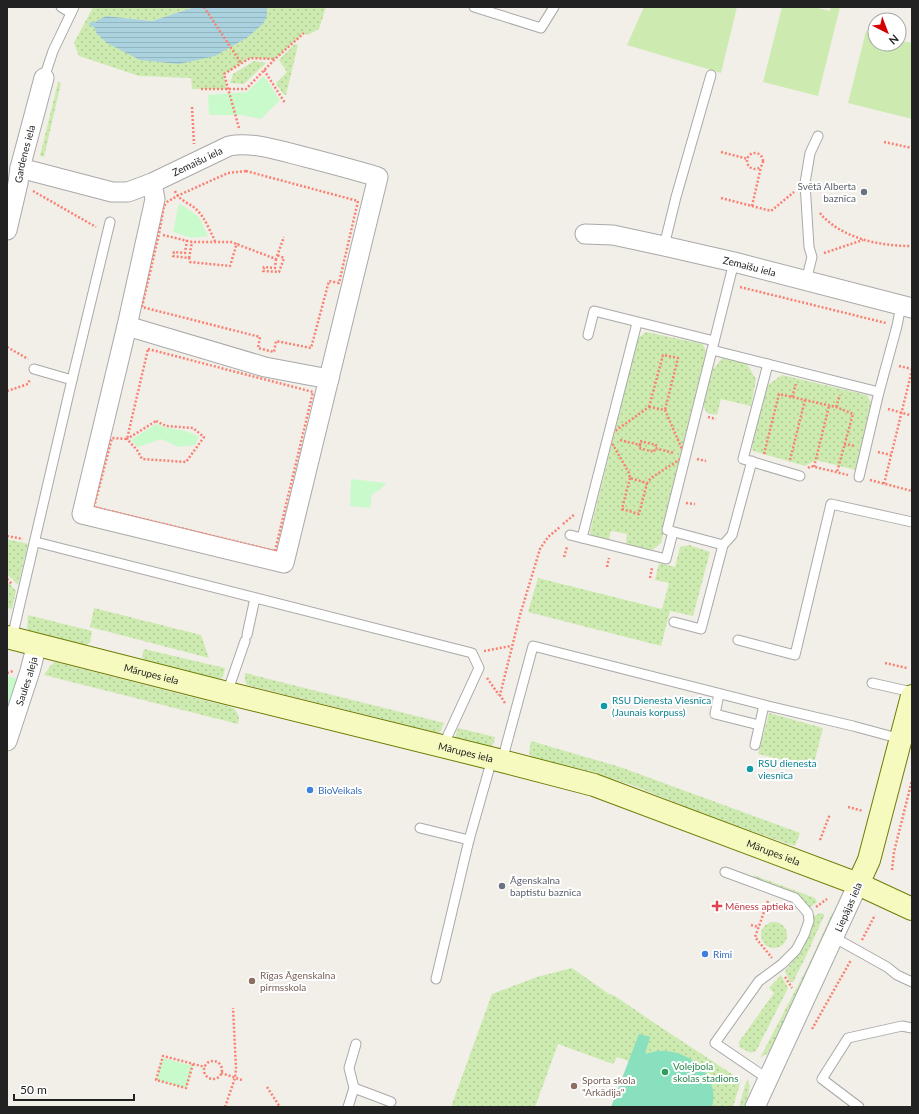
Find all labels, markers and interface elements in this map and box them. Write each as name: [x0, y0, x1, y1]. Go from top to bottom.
north arrow: [867, 12, 907, 52]
text: N: [887, 32, 902, 47]
street label: Gardenes iela: [12, 124, 37, 184]
street label: Zemaišu iela: [170, 144, 224, 178]
place label: Svētā Alberta baznīca: [798, 180, 856, 204]
marker: Svētā Alberta baznīca: [859, 187, 869, 197]
street label: Zemaišu iela: [722, 254, 777, 279]
street label: Saules aleja: [13, 655, 39, 707]
street label: Mārupes iela: [123, 661, 180, 687]
place label: RSU Dienesta Viesnīca (Jaunais korpuss): [612, 694, 711, 718]
marker: RSU Dienesta Viesnīca (Jaunais korpuss): [599, 701, 609, 711]
street label: Mārupes iela: [437, 739, 495, 765]
place label: RSU dienesta viesnīca: [758, 757, 817, 781]
marker: RSU dienesta viesnīca: [745, 764, 755, 774]
place label: BioVeikals: [318, 784, 362, 796]
marker: BioVeikals: [305, 785, 315, 795]
street label: Mārupes iela: [745, 837, 802, 868]
place label: Āgenskalna baptistu baznīca: [510, 874, 581, 898]
street label: Liepājas iela: [832, 880, 864, 933]
marker: Āgenskalna baptistu baznīca: [497, 881, 507, 891]
place label: Mēness aptieka: [725, 900, 794, 912]
marker: Mēness aptieka: [712, 901, 722, 911]
place label: Rimi: [713, 948, 732, 960]
marker: Rimi: [700, 949, 710, 959]
place label: Rīgas Āgenskalna pirmsskola: [260, 969, 335, 993]
marker: Rīgas Āgenskalna pirmsskola: [247, 976, 257, 986]
place label: Volejbola skolas stadions: [673, 1060, 738, 1084]
marker: Volejbola skolas stadions: [660, 1067, 670, 1077]
place label: Sporta skola "Arkādija": [582, 1074, 636, 1098]
scale bar: [14, 1076, 134, 1102]
marker: Sporta skola "Arkādija": [569, 1081, 579, 1091]
text: 50 m: [20, 1082, 47, 1097]

